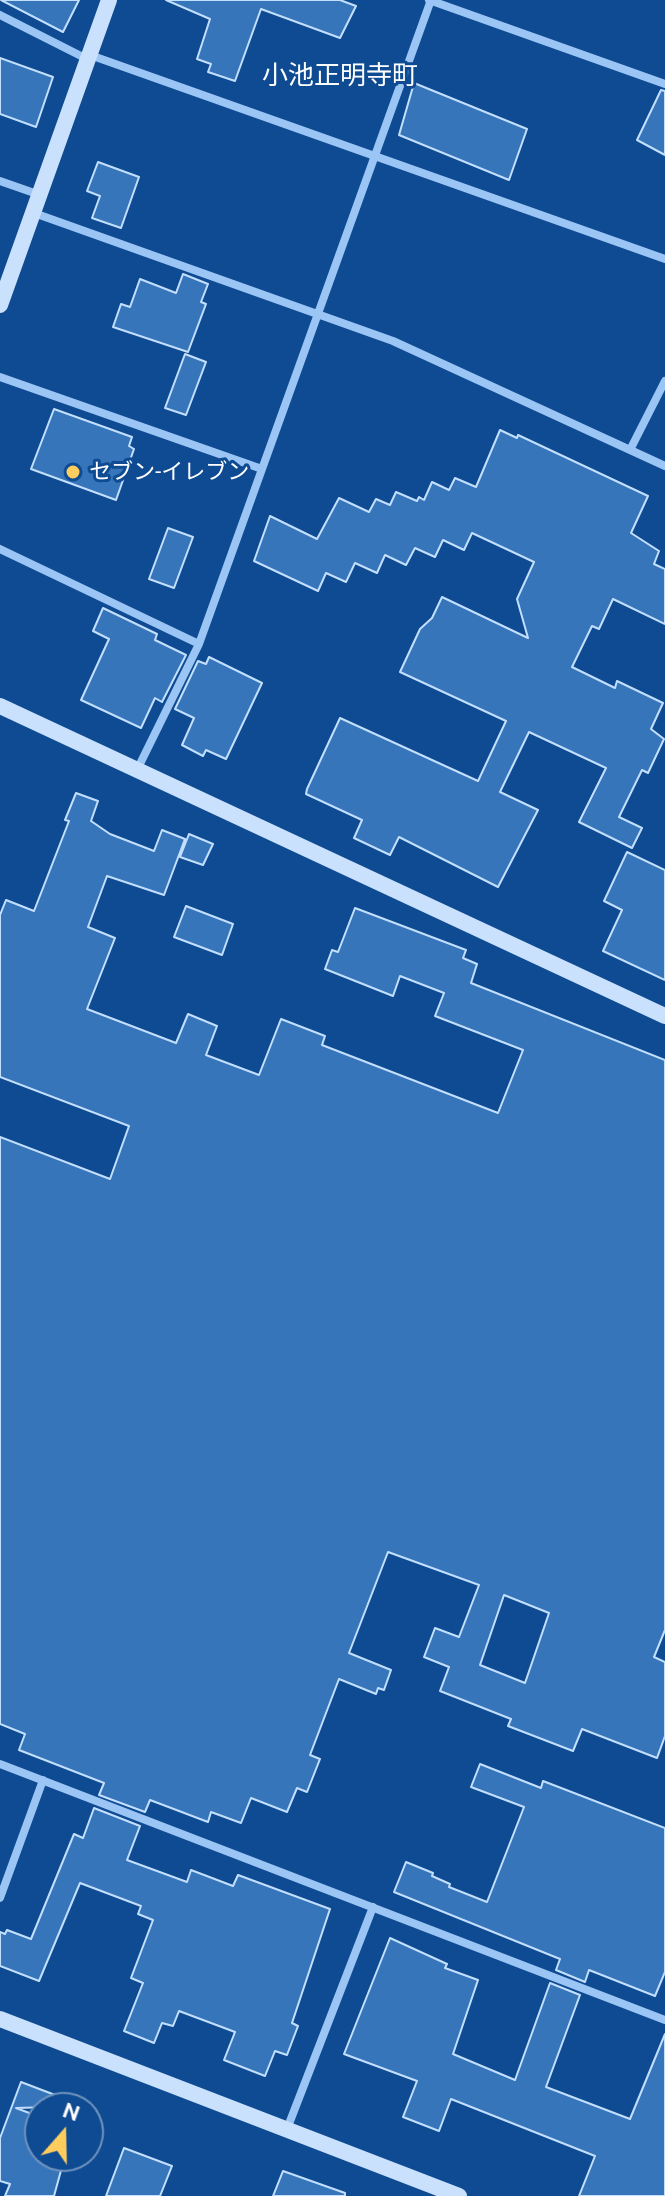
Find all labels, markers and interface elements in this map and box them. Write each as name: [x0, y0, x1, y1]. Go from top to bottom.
district label: 小池正明寺町: [262, 59, 418, 91]
place label: セブン-イレブン: [89, 459, 249, 485]
marker: セブン-イレブン: [64, 463, 82, 481]
north arrow: [24, 2092, 104, 2172]
text: N: [60, 2096, 84, 2125]

